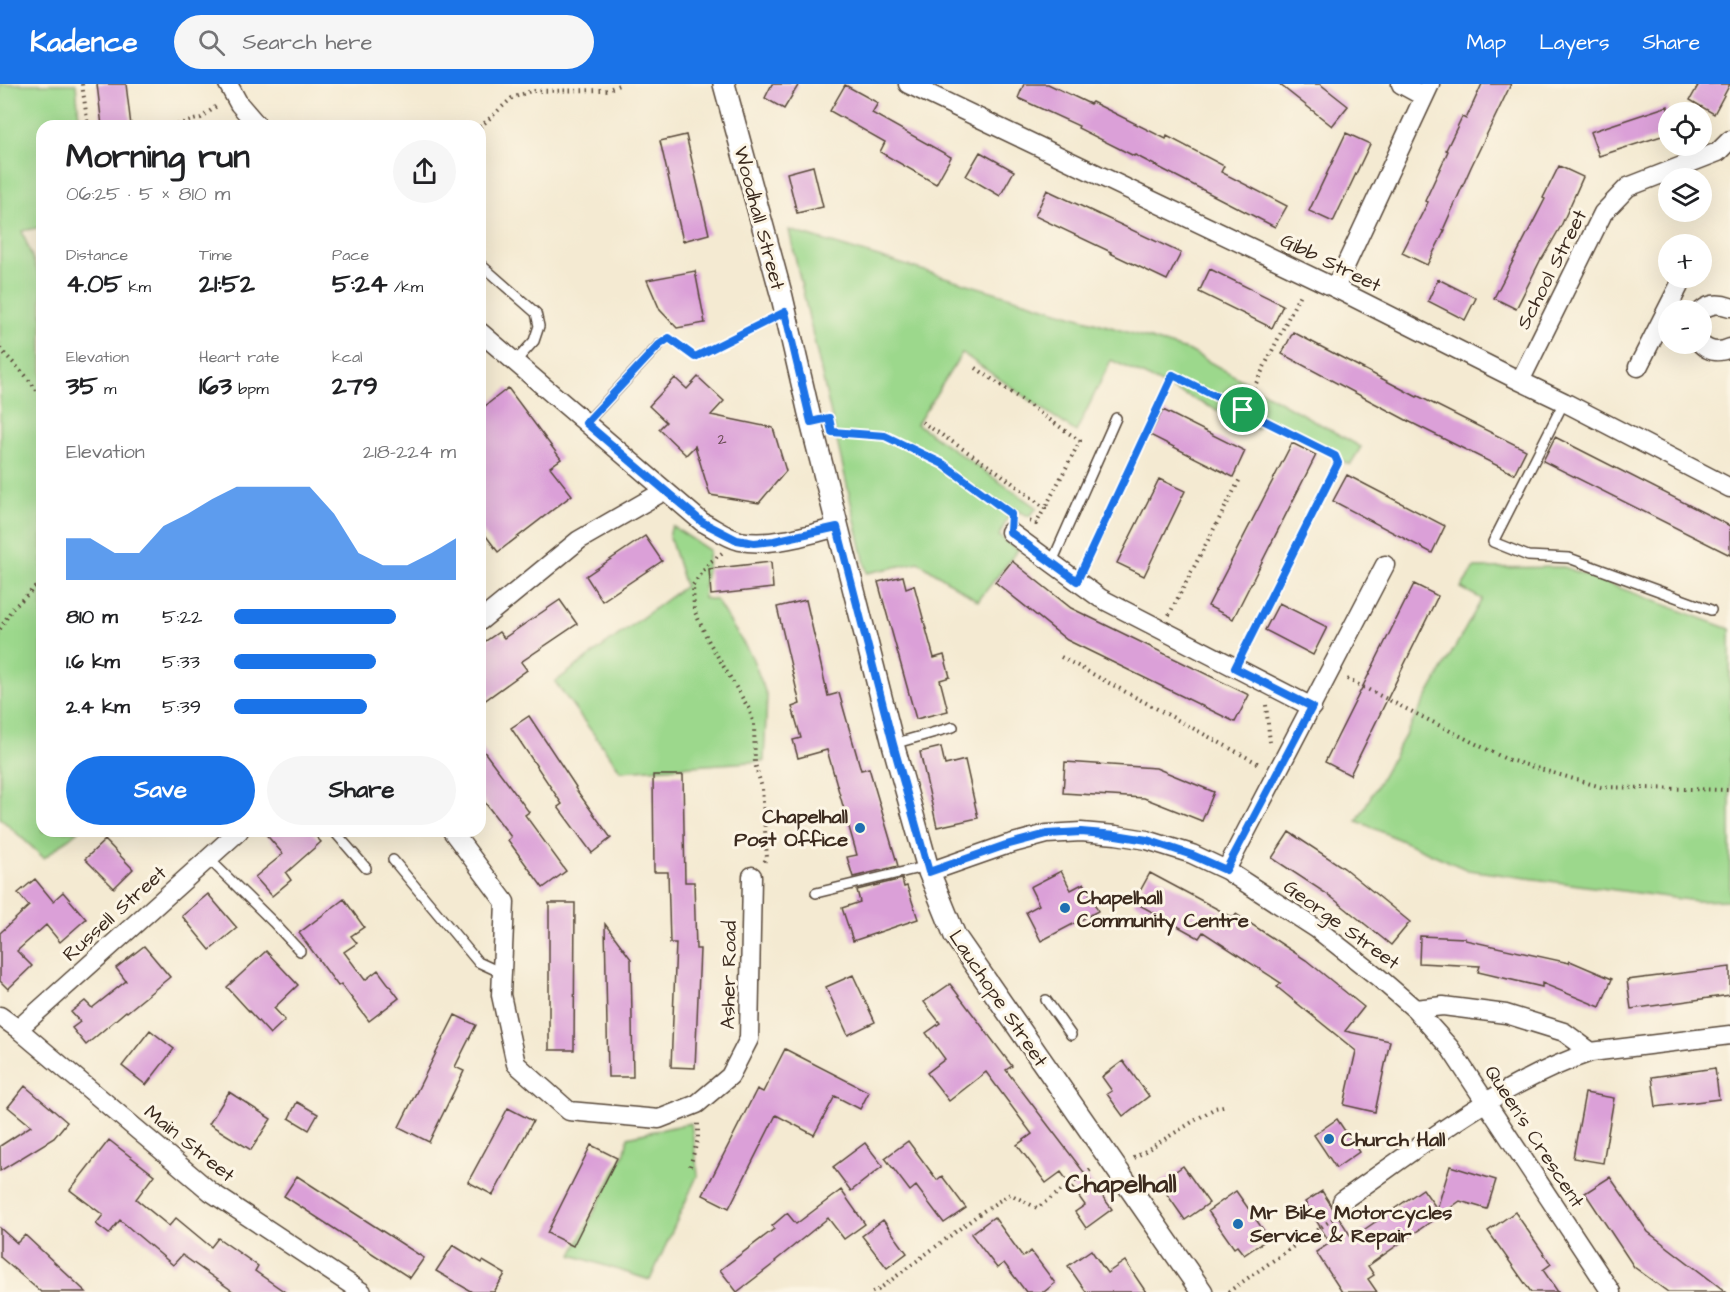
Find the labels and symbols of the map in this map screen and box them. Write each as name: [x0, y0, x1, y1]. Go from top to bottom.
street label: Woodhall Street: [726, 143, 792, 293]
street label: School Street: [1510, 205, 1594, 334]
street label: Gibb Street: [1275, 226, 1386, 299]
pin: [1217, 384, 1268, 435]
house number: 2: [717, 428, 727, 450]
place label: Chapelhall Post Office: [734, 803, 848, 854]
marker: Chapelhall Post Office: [853, 821, 867, 835]
street label: Russell Street: [57, 859, 173, 968]
street label: George Street: [1277, 873, 1405, 977]
place label: Chapelhall Community Centre: [1077, 884, 1249, 936]
marker: Chapelhall Community Centre: [1058, 901, 1072, 915]
street label: Asher Road: [714, 921, 744, 1030]
street label: Lauchope Street: [942, 925, 1054, 1073]
street label: Queen's Crescent: [1477, 1060, 1591, 1213]
street label: Main Street: [138, 1098, 241, 1189]
place label: Church Hall: [1341, 1126, 1445, 1154]
marker: Church Hall: [1322, 1132, 1336, 1146]
district label: Chapelhall: [1065, 1166, 1177, 1202]
place label: Mr Bike Motorcycles Service & Repair: [1249, 1199, 1452, 1250]
marker: Mr Bike Motorcycles Service & Repair: [1231, 1217, 1245, 1231]

